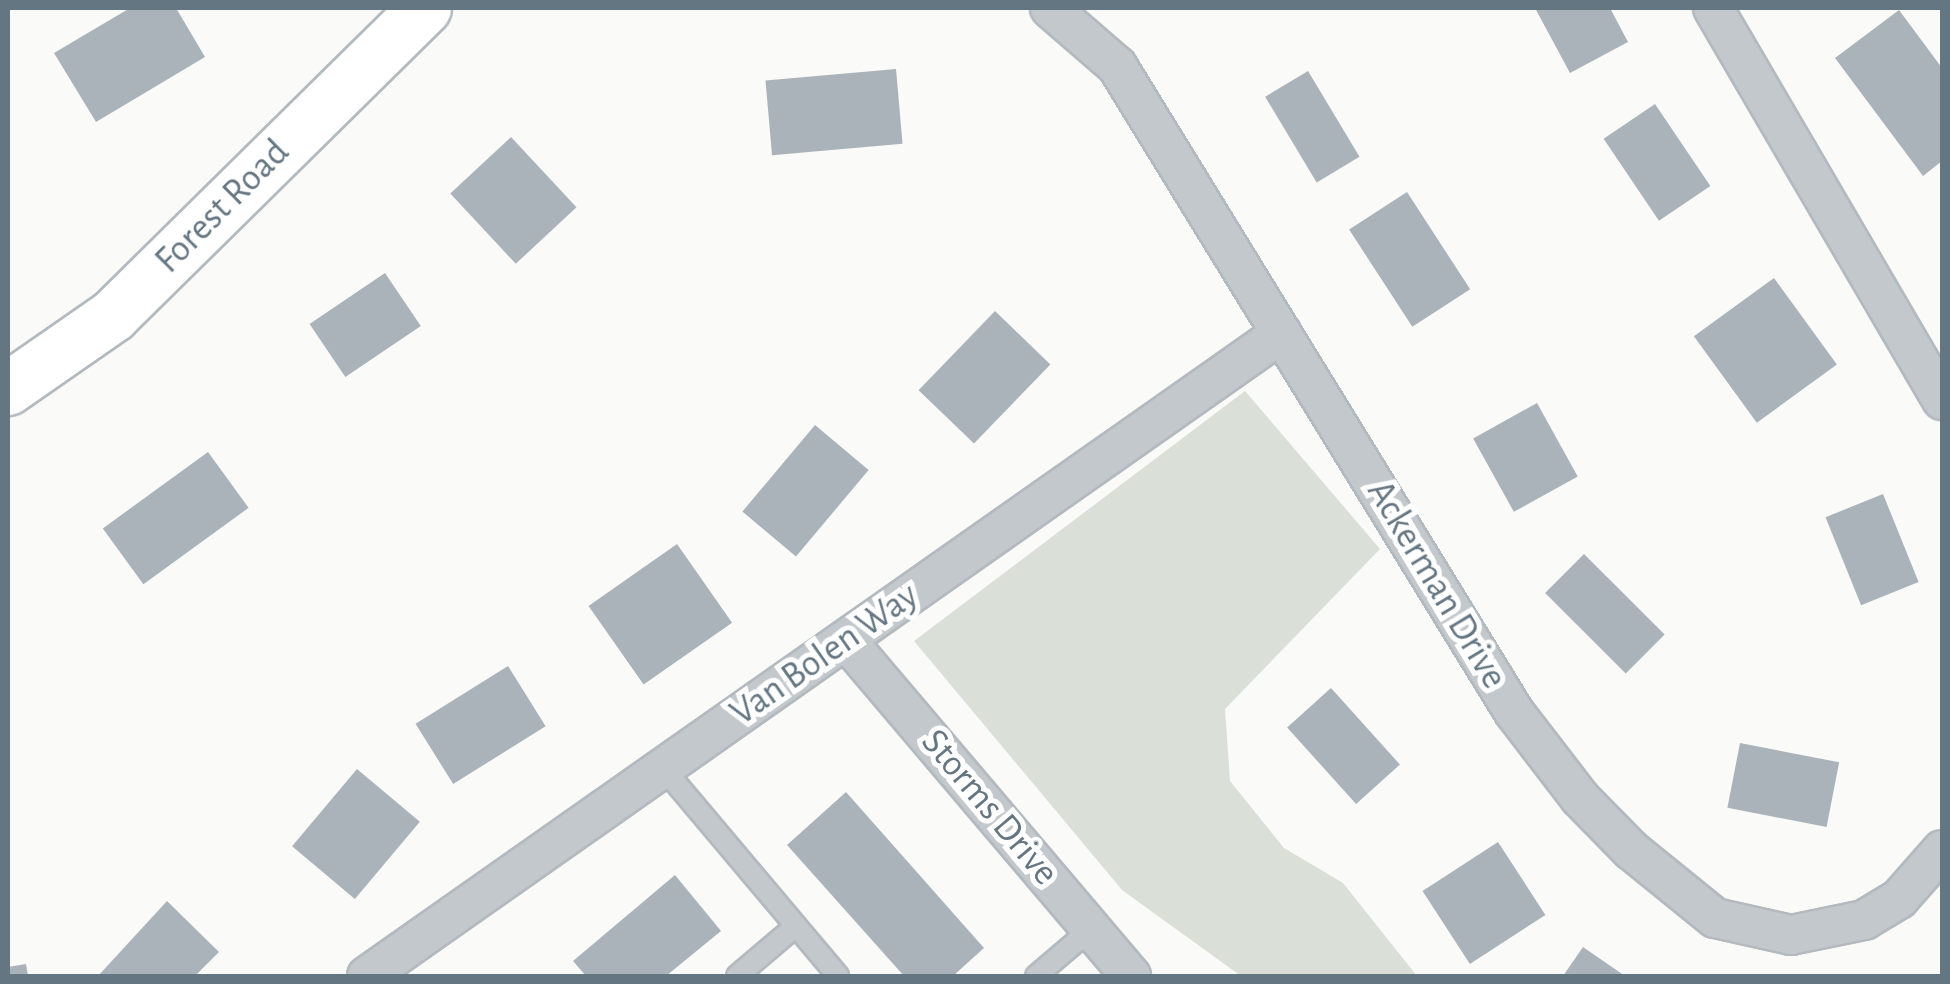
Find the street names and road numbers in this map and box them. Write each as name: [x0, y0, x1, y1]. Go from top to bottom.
street label: Forest Road: [146, 130, 300, 284]
street label: Ackerman Drive: [1356, 473, 1516, 697]
street label: Van Bolen Way: [722, 573, 928, 737]
street label: Storms Drive: [911, 721, 1067, 895]

